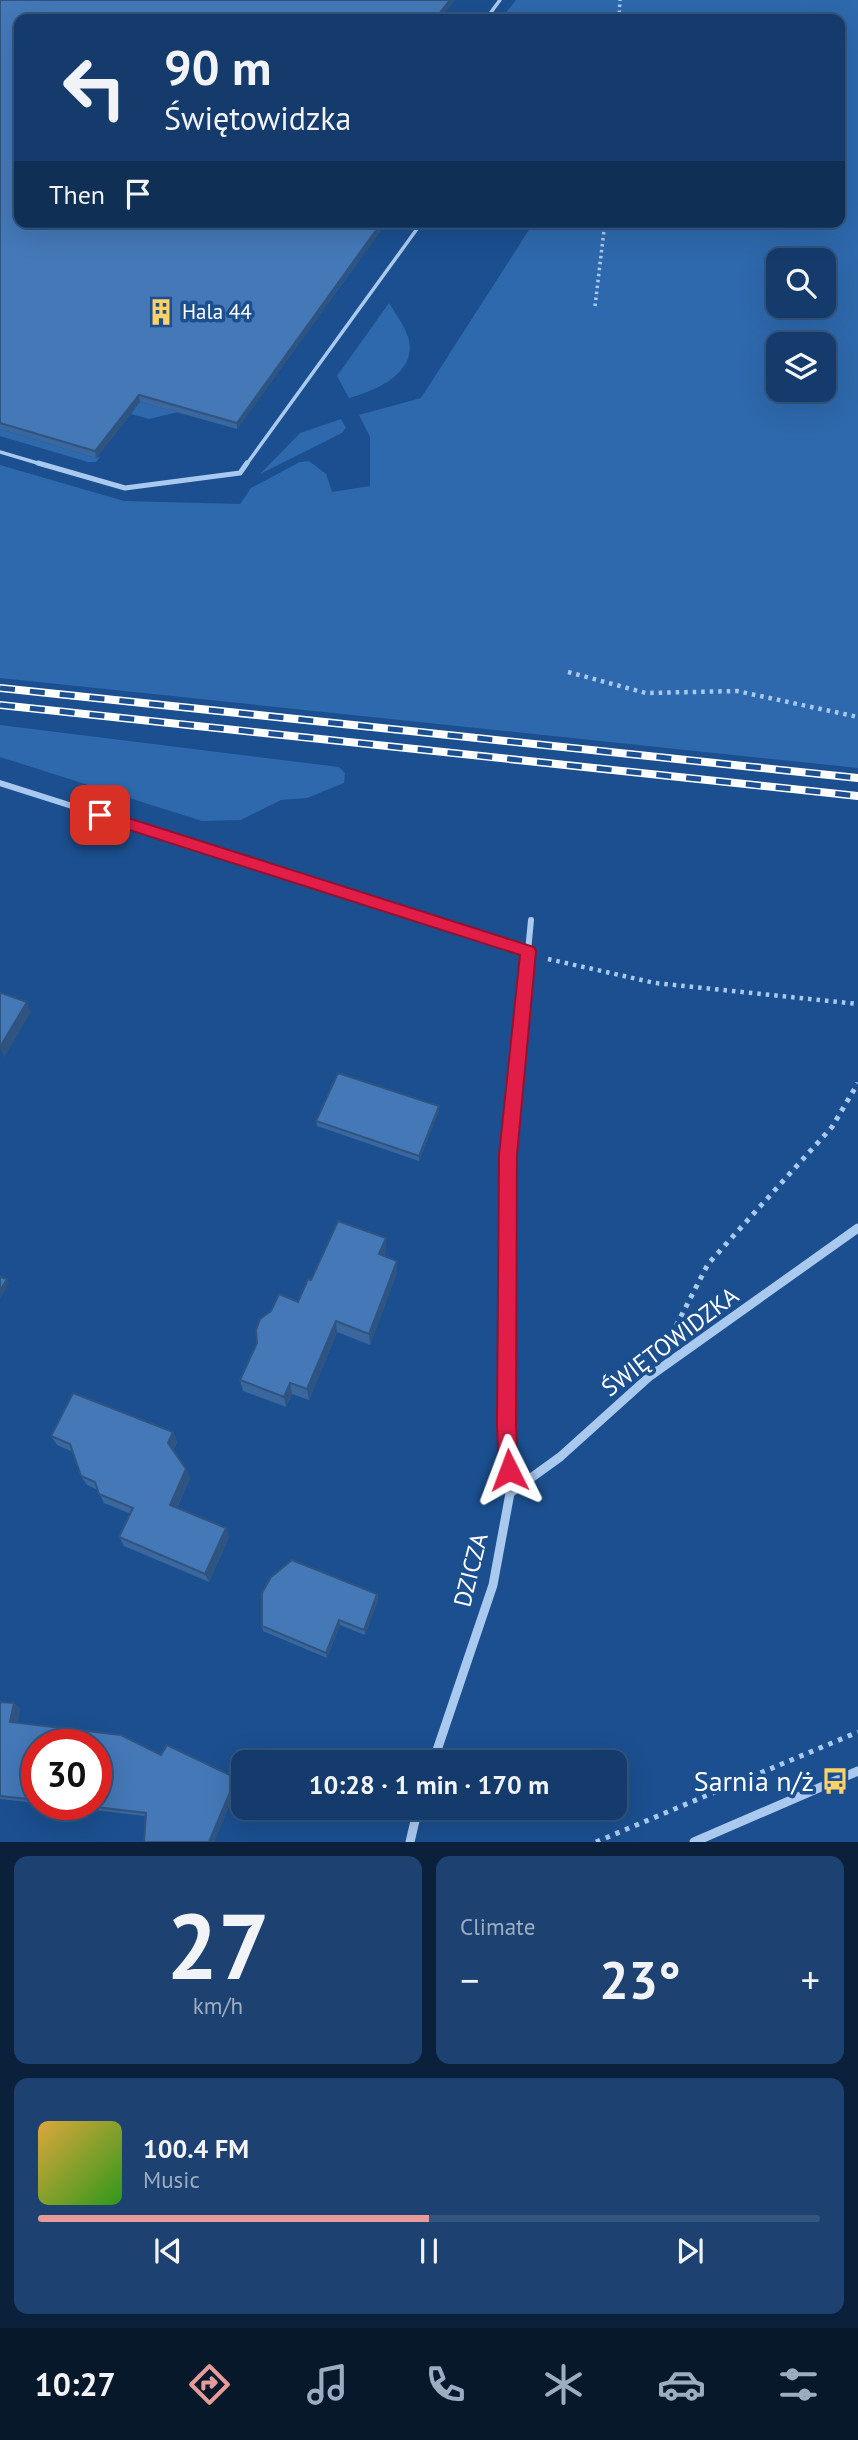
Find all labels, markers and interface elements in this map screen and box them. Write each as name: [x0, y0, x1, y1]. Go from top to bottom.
text: 90 m: [164, 35, 271, 99]
icon: left: [49, 42, 140, 133]
text: Świętowidzka: [164, 97, 351, 139]
icon: arrive: [119, 175, 157, 213]
text: Then: [49, 178, 105, 211]
map controls: [766, 248, 836, 402]
button: search: [766, 248, 836, 318]
building icon: Hala 44: [146, 297, 176, 327]
place label: Hala 44: [182, 298, 252, 325]
button: layers: [766, 332, 836, 402]
pin: [70, 785, 130, 845]
icon: arrive: [81, 796, 119, 834]
street label: ŚWIĘTOWIDZKA: [595, 1280, 744, 1403]
position arrow: [472, 1433, 546, 1507]
street label: DZICZA: [446, 1530, 495, 1610]
speed limit sign: 30: [21, 1729, 112, 1820]
place label: Sarnia n/ż: [694, 1762, 814, 1799]
bus stop icon: Sarnia n/ż: [820, 1766, 850, 1796]
text: 10:28 · 1 min · 170 m: [309, 1768, 549, 1801]
text: 27: [166, 1886, 270, 2004]
text: Climate: [460, 1912, 535, 1941]
text: 23°: [599, 1946, 681, 2013]
text: −: [460, 1955, 479, 2004]
text: +: [801, 1955, 820, 2004]
text: km/h: [193, 1991, 243, 2020]
text: 100.4 FM: [143, 2132, 249, 2165]
text: Music: [143, 2165, 200, 2194]
icon: previous: [149, 2232, 187, 2270]
icon: pause: [410, 2232, 448, 2270]
icon: next: [671, 2232, 709, 2270]
icon: directions: [185, 2360, 234, 2409]
icon: music: [303, 2360, 352, 2409]
icon: phone: [421, 2360, 470, 2409]
icon: climate: [539, 2360, 588, 2409]
icon: car: [657, 2360, 706, 2409]
icon: filters: [774, 2360, 823, 2409]
text: 10:27: [34, 2363, 116, 2405]

